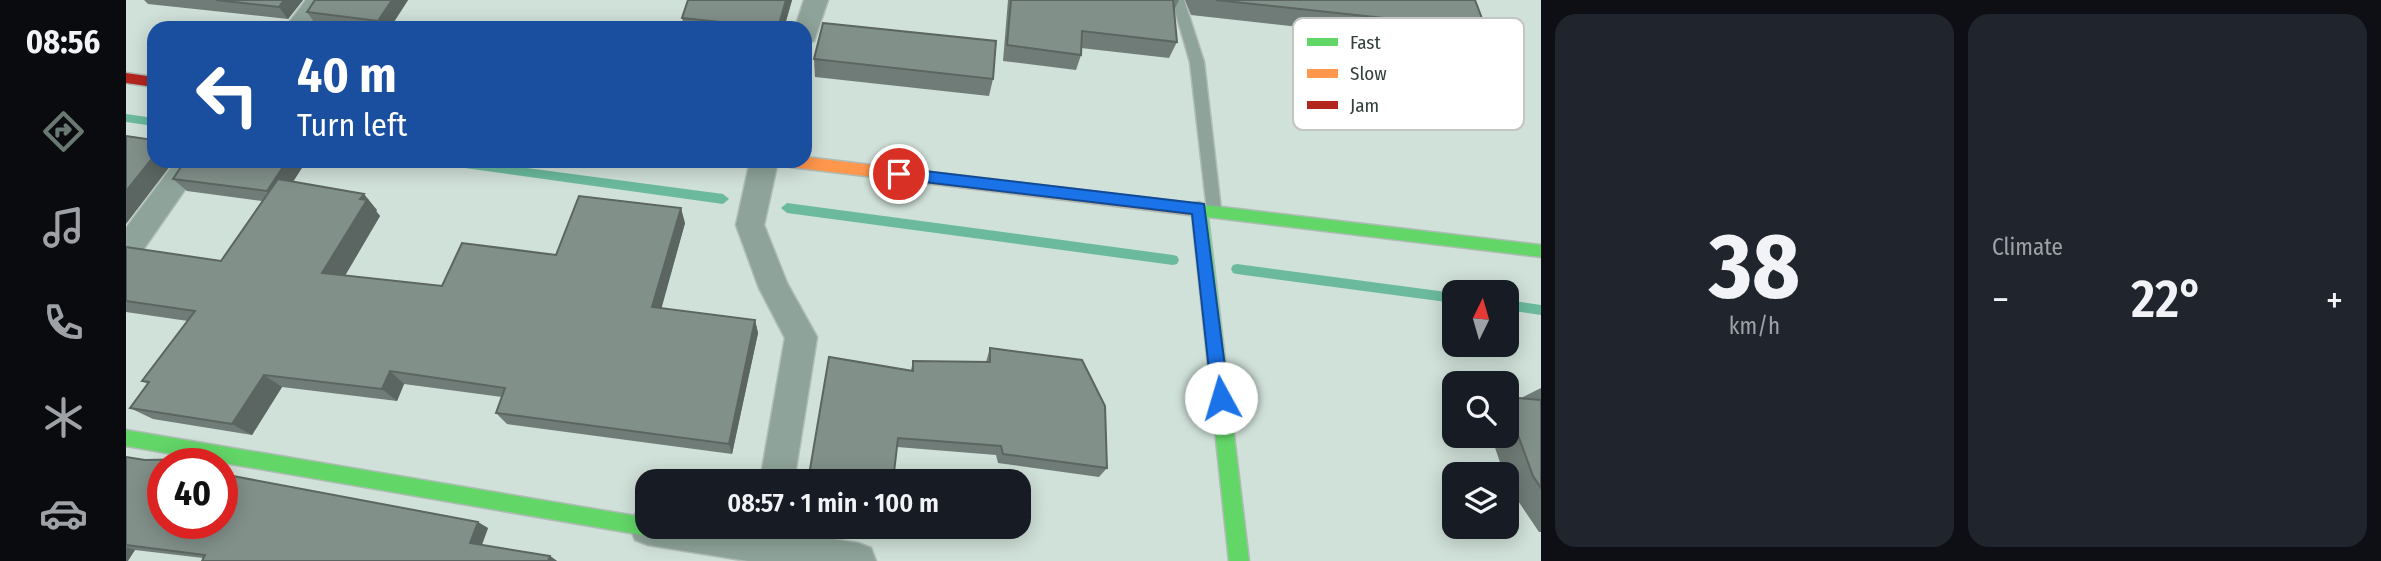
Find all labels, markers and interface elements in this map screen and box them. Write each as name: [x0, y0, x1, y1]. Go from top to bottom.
legend: [1293, 18, 1524, 130]
text: 08:56: [26, 23, 100, 61]
text: Fast: [1350, 31, 1381, 54]
text: 40 m: [297, 46, 397, 105]
icon: left: [182, 49, 273, 140]
text: Slow: [1350, 62, 1387, 85]
text: Jam: [1350, 94, 1379, 117]
text: Turn left: [297, 106, 407, 144]
icon: directions: [39, 107, 88, 156]
pin: [869, 144, 929, 204]
icon: arrive: [880, 155, 918, 193]
icon: music: [39, 203, 88, 252]
text: 38: [1709, 212, 1800, 321]
text: Climate: [1992, 233, 2063, 261]
text: 22°: [2131, 268, 2203, 331]
text: −: [1992, 277, 2009, 323]
text: +: [2326, 277, 2343, 323]
north arrow: [1442, 280, 1519, 357]
map controls: [1442, 280, 1519, 539]
icon: phone: [39, 298, 88, 347]
text: km/h: [1729, 312, 1780, 340]
position arrow: [1184, 361, 1258, 435]
button: search: [1442, 371, 1519, 448]
icon: climate: [39, 393, 88, 442]
speed limit sign: 40: [147, 448, 238, 539]
button: layers: [1442, 462, 1519, 539]
text: 08:57 · 1 min · 100 m: [727, 488, 939, 519]
icon: car: [39, 489, 88, 538]

